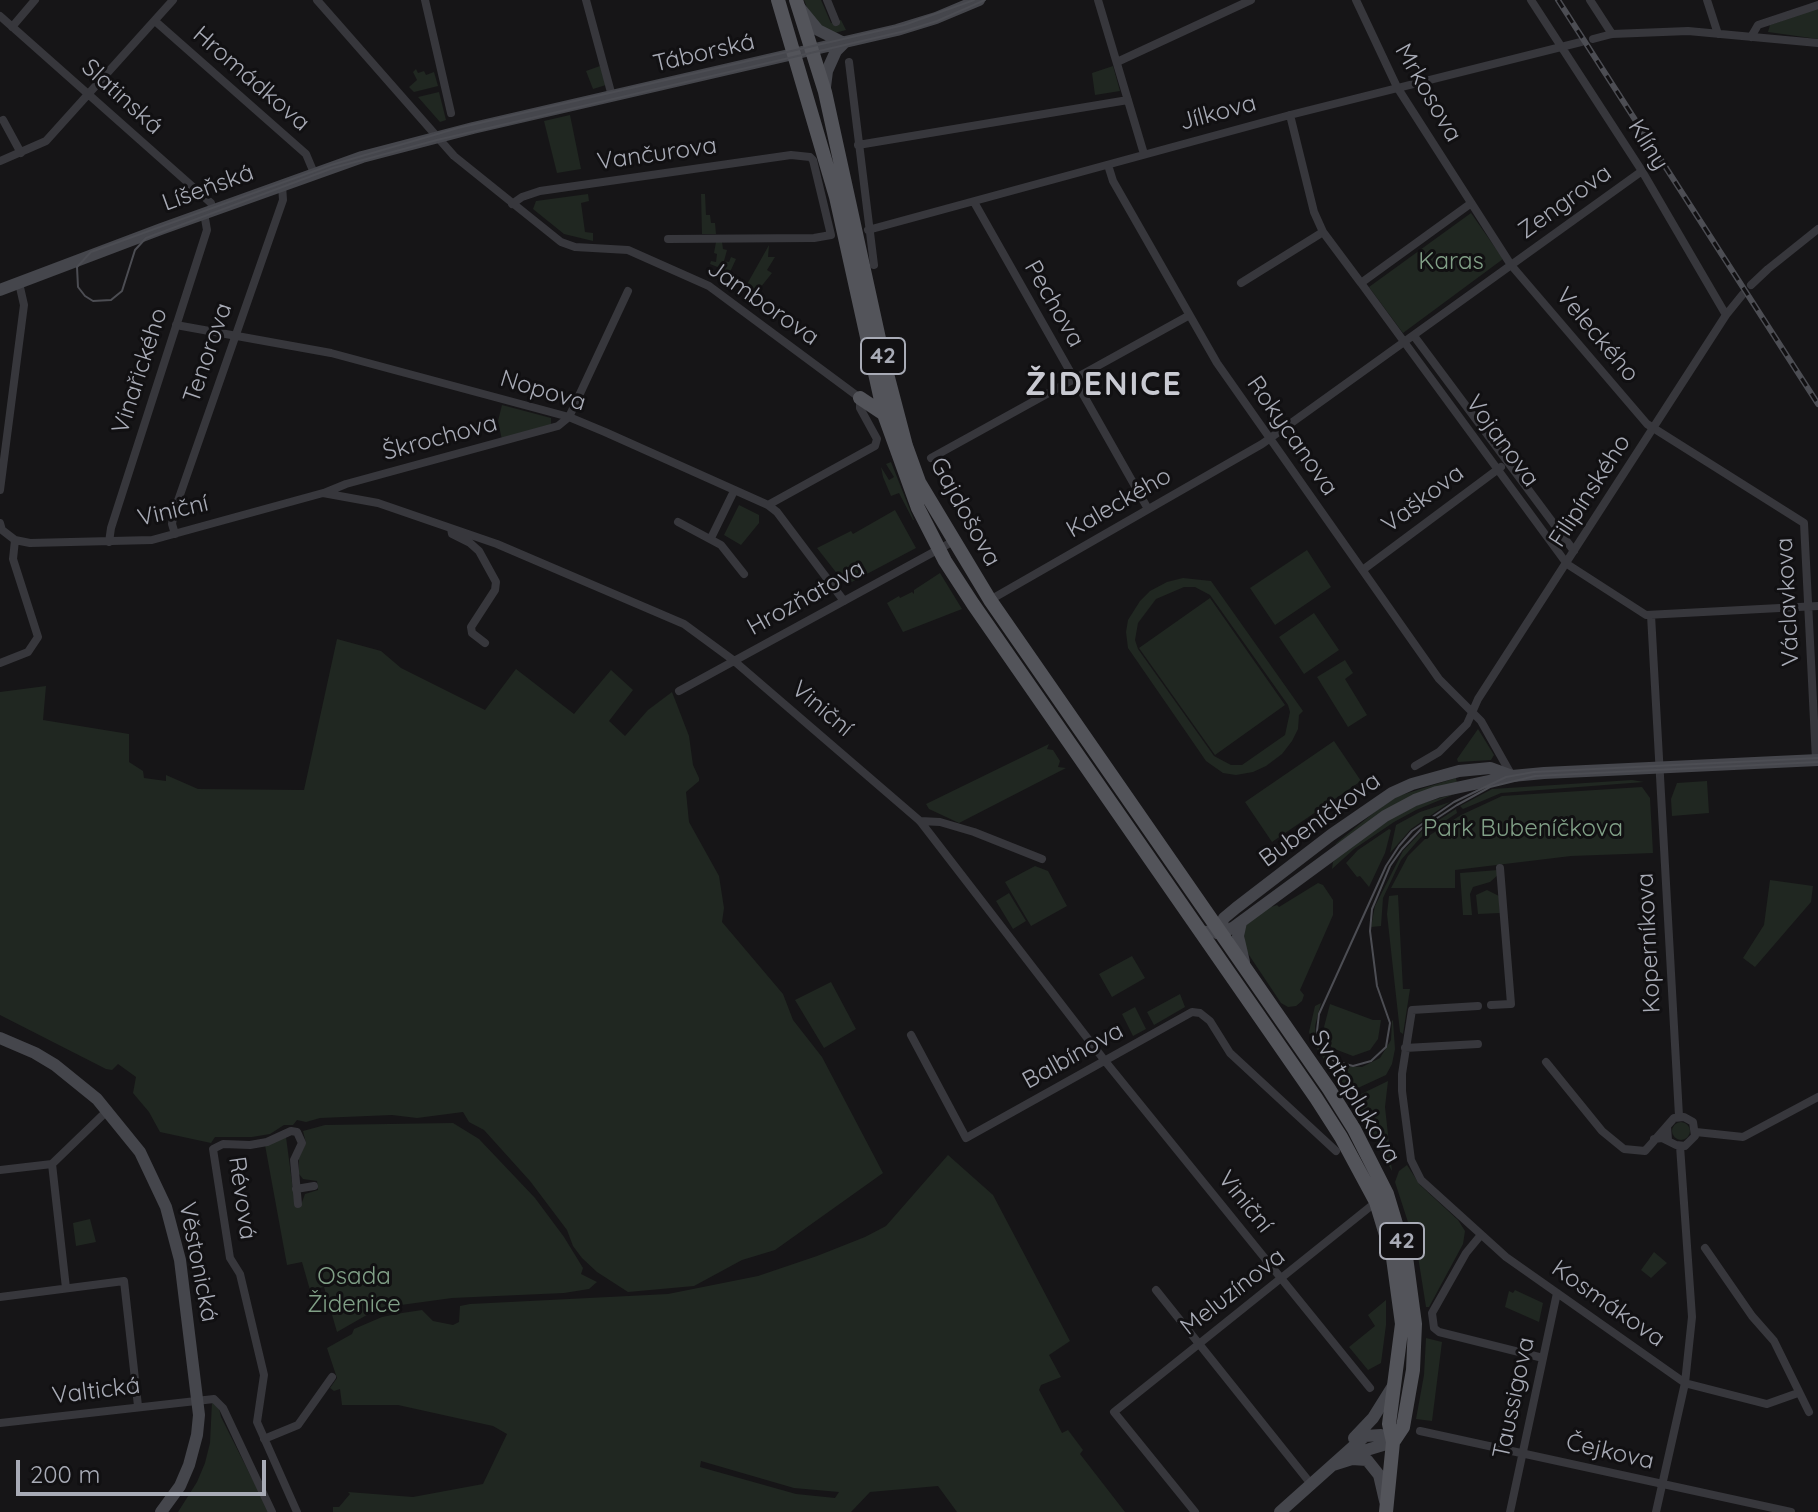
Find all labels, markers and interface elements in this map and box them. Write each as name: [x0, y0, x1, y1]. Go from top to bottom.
street label: Hromádkova: [187, 20, 315, 138]
street label: Táborská: [650, 27, 758, 79]
street label: Mrkosova: [1388, 39, 1468, 147]
street label: Slatinská: [75, 53, 169, 141]
street label: Jílkova: [1176, 89, 1260, 137]
street label: Klíny: [1621, 114, 1675, 176]
street label: Vančurova: [595, 131, 719, 177]
street label: Líšeňská: [158, 158, 258, 218]
street label: Zengrova: [1513, 159, 1617, 245]
park label: Karas: [1418, 248, 1484, 276]
street label: Jamborova: [702, 254, 824, 352]
street label: Pechova: [1018, 256, 1090, 352]
street label: Veleckého: [1549, 282, 1645, 388]
street label: Tenorova: [177, 299, 239, 407]
street label: Vinařického: [106, 305, 174, 437]
road number: 42: [861, 338, 905, 374]
street label: Nopova: [497, 364, 589, 418]
district label: ŽIDENICE: [1025, 366, 1183, 404]
street label: Rokycanova: [1240, 371, 1344, 501]
street label: Vojanova: [1459, 390, 1545, 492]
street label: Škrochova: [380, 409, 500, 467]
street label: Filipínského: [1543, 429, 1637, 553]
street label: Gajdošova: [923, 453, 1007, 571]
street label: Vaškova: [1376, 459, 1470, 539]
street label: Kaleckého: [1062, 462, 1176, 544]
street label: Viniční: [135, 489, 211, 533]
street label: Václavkova: [1770, 537, 1806, 667]
street label: Hrozňatova: [742, 554, 870, 642]
street label: Viniční: [785, 675, 859, 743]
street label: Bubeníčkova: [1254, 766, 1386, 874]
park label: Park Bubeníčkova: [1423, 815, 1623, 843]
street label: Koperníkova: [1631, 872, 1667, 1014]
street label: Balbínova: [1018, 1017, 1128, 1095]
street label: Svatoplukova: [1304, 1025, 1406, 1169]
street label: Révová: [222, 1155, 262, 1241]
street label: Viniční: [1211, 1165, 1279, 1239]
street label: Věstonická: [172, 1200, 224, 1324]
road number: 42: [1380, 1223, 1424, 1259]
street label: Meluzínova: [1175, 1242, 1291, 1342]
street label: Kosmákova: [1546, 1254, 1670, 1354]
park label: Osada Židenice: [307, 1263, 401, 1319]
street label: Taussigova: [1487, 1334, 1541, 1462]
street label: Valtická: [50, 1371, 142, 1411]
street label: Čejkova: [1563, 1428, 1657, 1476]
scale bar: [20, 1444, 270, 1494]
text: 200 m: [30, 1459, 100, 1489]

